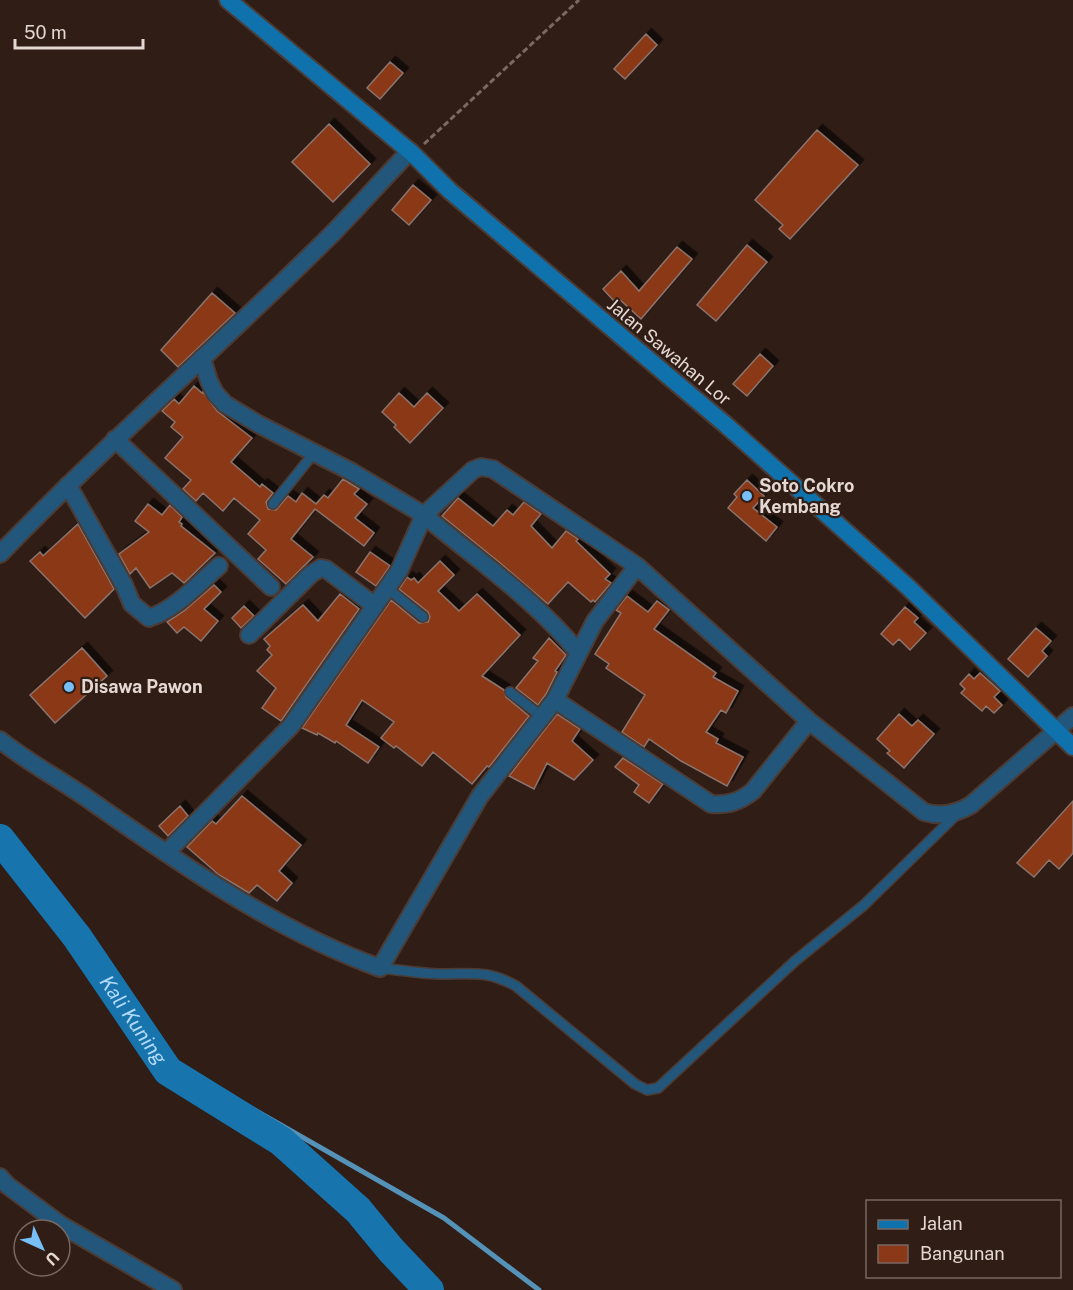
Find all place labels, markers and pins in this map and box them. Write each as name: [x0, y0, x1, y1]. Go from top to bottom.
place label: Soto Cokro Kembang: [759, 475, 854, 517]
marker: Soto Cokro Kembang: [740, 489, 754, 503]
place label: Disawa Pawon: [81, 676, 203, 697]
marker: Disawa Pawon: [62, 680, 76, 694]

